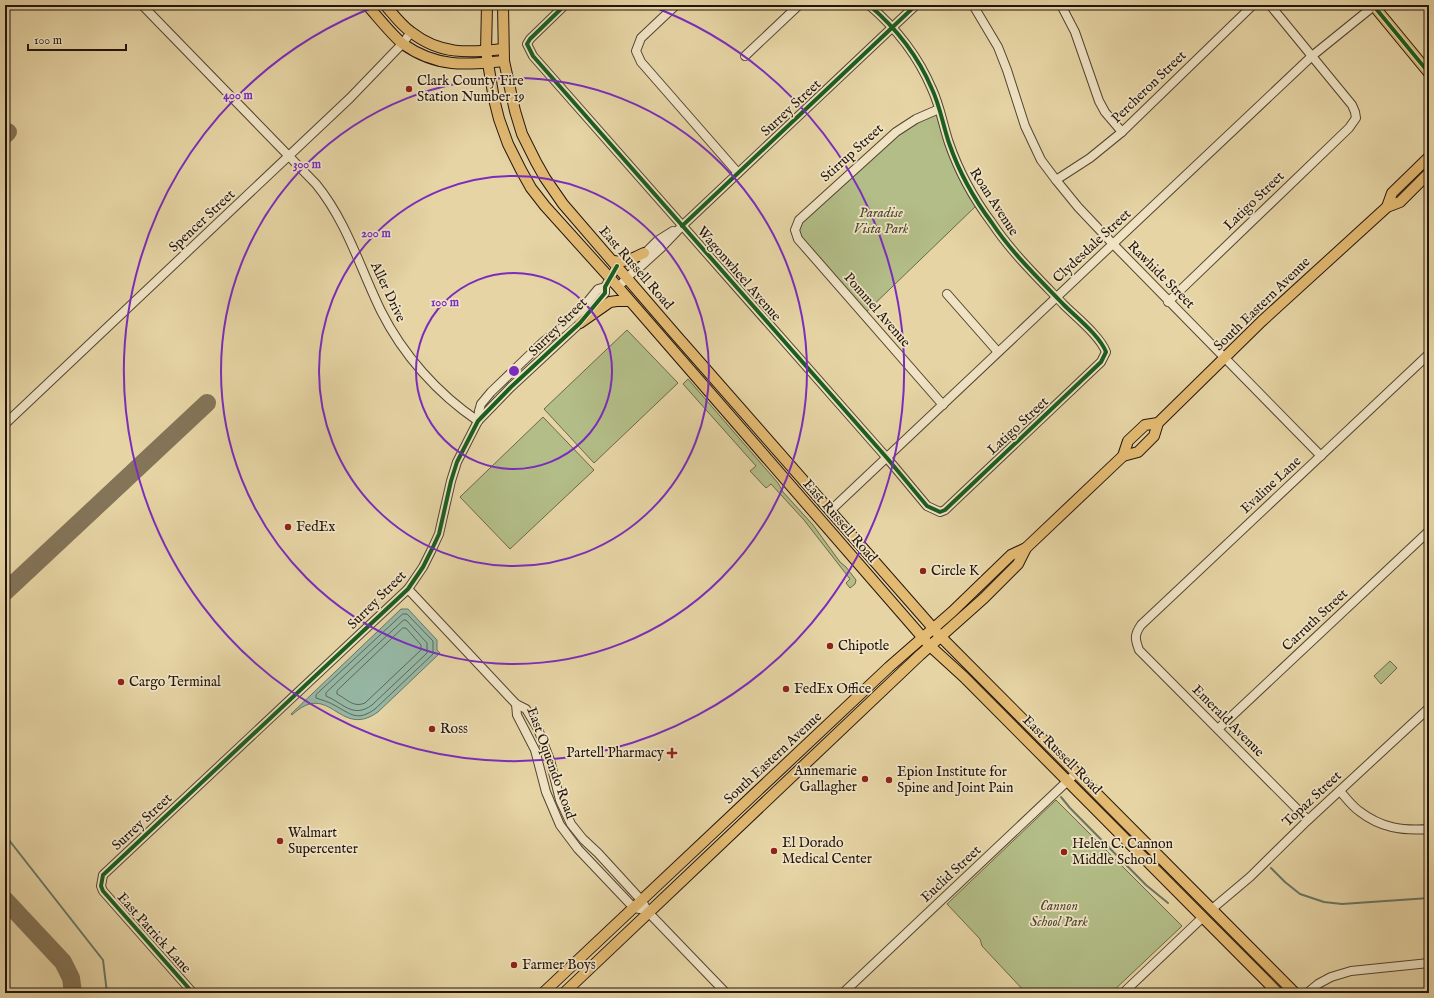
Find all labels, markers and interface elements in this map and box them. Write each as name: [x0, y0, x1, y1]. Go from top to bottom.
scale bar: [28, 26, 126, 52]
text: 100 m: [34, 33, 62, 48]
street label: Percheron Street: [1108, 47, 1190, 127]
place label: Clark County Fire Station Number 19: [417, 72, 525, 106]
street label: Surrey Street: [757, 75, 825, 140]
marker: Clark County Fire Station Number 19: [404, 84, 414, 94]
text: 400 m: [223, 88, 254, 103]
street label: Stirrup Street: [817, 120, 887, 186]
text: 300 m: [293, 157, 322, 172]
street label: Roan Avenue: [965, 165, 1023, 240]
street label: Latigo Street: [1220, 167, 1288, 234]
street label: Spencer Street: [165, 186, 239, 256]
park label: Paradise Vista Park: [854, 204, 909, 238]
street label: Clydesdale Street: [1049, 205, 1135, 287]
street label: East Russell Road: [595, 222, 678, 314]
street label: Wagonwheel Avenue: [693, 223, 786, 326]
text: 200 m: [361, 226, 391, 241]
street label: Rawhide Street: [1123, 237, 1199, 313]
street label: South Eastern Avenue: [1210, 253, 1315, 355]
street label: Aller Drive: [366, 258, 410, 325]
street label: Pommel Avenue: [840, 269, 915, 351]
street label: Surrey Street: [525, 294, 591, 360]
text: 100 m: [431, 295, 460, 310]
centre of rings: [507, 364, 521, 378]
street label: Latigo Street: [984, 393, 1053, 459]
street label: Evaline Lane: [1237, 452, 1305, 518]
street label: East Russell Road: [799, 475, 882, 567]
place label: FedEx: [296, 518, 335, 536]
marker: FedEx: [283, 522, 293, 532]
place label: Circle K: [931, 562, 980, 580]
marker: Circle K: [918, 566, 928, 576]
street label: Surrey Street: [344, 567, 410, 633]
street label: Carruth Street: [1278, 585, 1352, 655]
place label: Chipotle: [838, 637, 890, 655]
marker: Chipotle: [825, 641, 835, 651]
place label: Cargo Terminal: [129, 673, 221, 691]
marker: Cargo Terminal: [116, 677, 126, 687]
place label: FedEx Office: [794, 680, 872, 698]
street label: Emerald Avenue: [1188, 681, 1268, 761]
marker: FedEx Office: [781, 684, 791, 694]
street label: East Oquendo Road: [522, 705, 580, 822]
street label: South Eastern Avenue: [720, 708, 826, 808]
street label: East Russell Road: [1019, 712, 1106, 799]
place label: Ross: [440, 720, 468, 738]
marker: Ross: [427, 724, 437, 734]
place label: Partell Pharmacy: [566, 744, 664, 762]
marker: Partell Pharmacy: [667, 748, 677, 758]
place label: Annemarie Gallagher: [793, 762, 858, 796]
place label: Epion Institute for Spine and Joint Pain: [897, 763, 1014, 797]
street label: Topaz Street: [1279, 767, 1345, 831]
marker: Annemarie Gallagher: [860, 774, 870, 784]
marker: Epion Institute for Spine and Joint Pain: [884, 775, 894, 785]
street label: Surrey Street: [108, 789, 176, 854]
place label: Walmart Supercenter: [288, 824, 358, 858]
place label: El Dorado Medical Center: [782, 834, 872, 868]
place label: Helen C. Cannon Middle School: [1072, 835, 1173, 869]
marker: Walmart Supercenter: [275, 836, 285, 846]
street label: Euclid Street: [917, 841, 985, 906]
marker: El Dorado Medical Center: [769, 846, 779, 856]
marker: Helen C. Cannon Middle School: [1059, 847, 1069, 857]
street label: East Patrick Lane: [113, 889, 195, 978]
park label: Cannon School Park: [1030, 897, 1088, 931]
place label: Farmer Boys: [522, 956, 596, 974]
marker: Farmer Boys: [509, 960, 519, 970]

